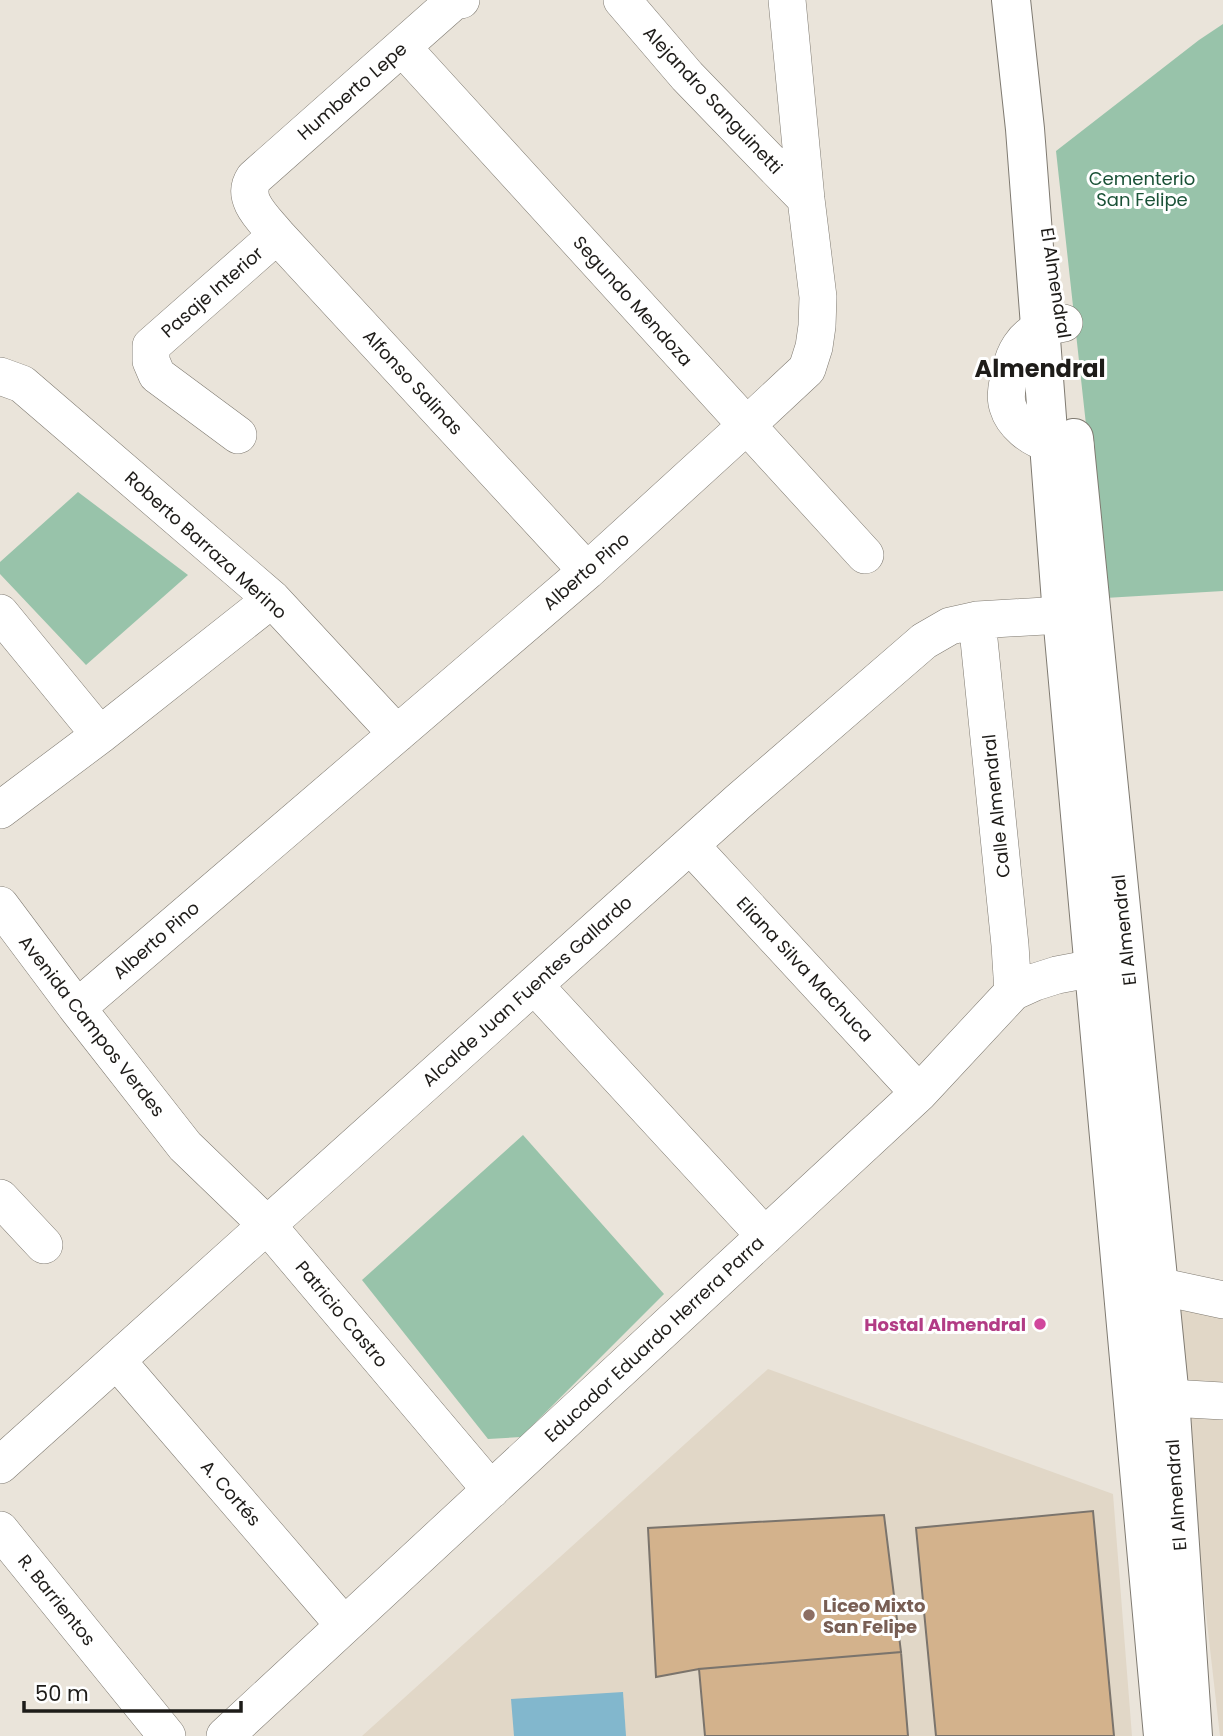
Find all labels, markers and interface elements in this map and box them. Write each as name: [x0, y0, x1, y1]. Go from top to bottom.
street label: Alejandro Sanguinetti: [638, 21, 788, 179]
street label: Humberto Lepe: [292, 36, 412, 146]
park label: Cementerio San Felipe: [1089, 166, 1195, 212]
street label: El Almendral: [1035, 226, 1077, 340]
street label: Segundo Mendoza: [568, 230, 698, 372]
street label: Pasaje Interior: [156, 241, 269, 343]
street label: Alfonso Salinas: [358, 324, 468, 440]
district label: Almendral: [974, 352, 1106, 385]
street label: Roberto Barraza Merino: [120, 465, 292, 625]
street label: Alberto Pino: [537, 526, 635, 616]
street label: Calle Almendral: [976, 733, 1016, 879]
street label: El Almendral: [1106, 873, 1142, 987]
street label: Alcalde Juan Fuentes Gallardo: [417, 890, 637, 1092]
street label: Eliana Silva Machuca: [731, 891, 879, 1047]
street label: Alberto Pino: [107, 895, 205, 985]
street label: Avenida Campos Verdes: [13, 930, 171, 1122]
street label: Educador Eduardo Herrera Parra: [539, 1230, 769, 1448]
street label: Patricio Castro: [290, 1255, 394, 1373]
place label: Hostal Almendral: [864, 1312, 1026, 1337]
marker: Hostal Almendral: [1032, 1316, 1048, 1332]
street label: El Almendral: [1160, 1438, 1192, 1552]
street label: A. Cortés: [195, 1455, 267, 1531]
street label: R. Barrientos: [12, 1549, 102, 1651]
place label: Liceo Mixto San Felipe: [823, 1593, 925, 1639]
marker: Liceo Mixto San Felipe: [801, 1607, 817, 1623]
scale bar: [24, 1670, 242, 1714]
text: 50 m: [35, 1679, 89, 1708]

